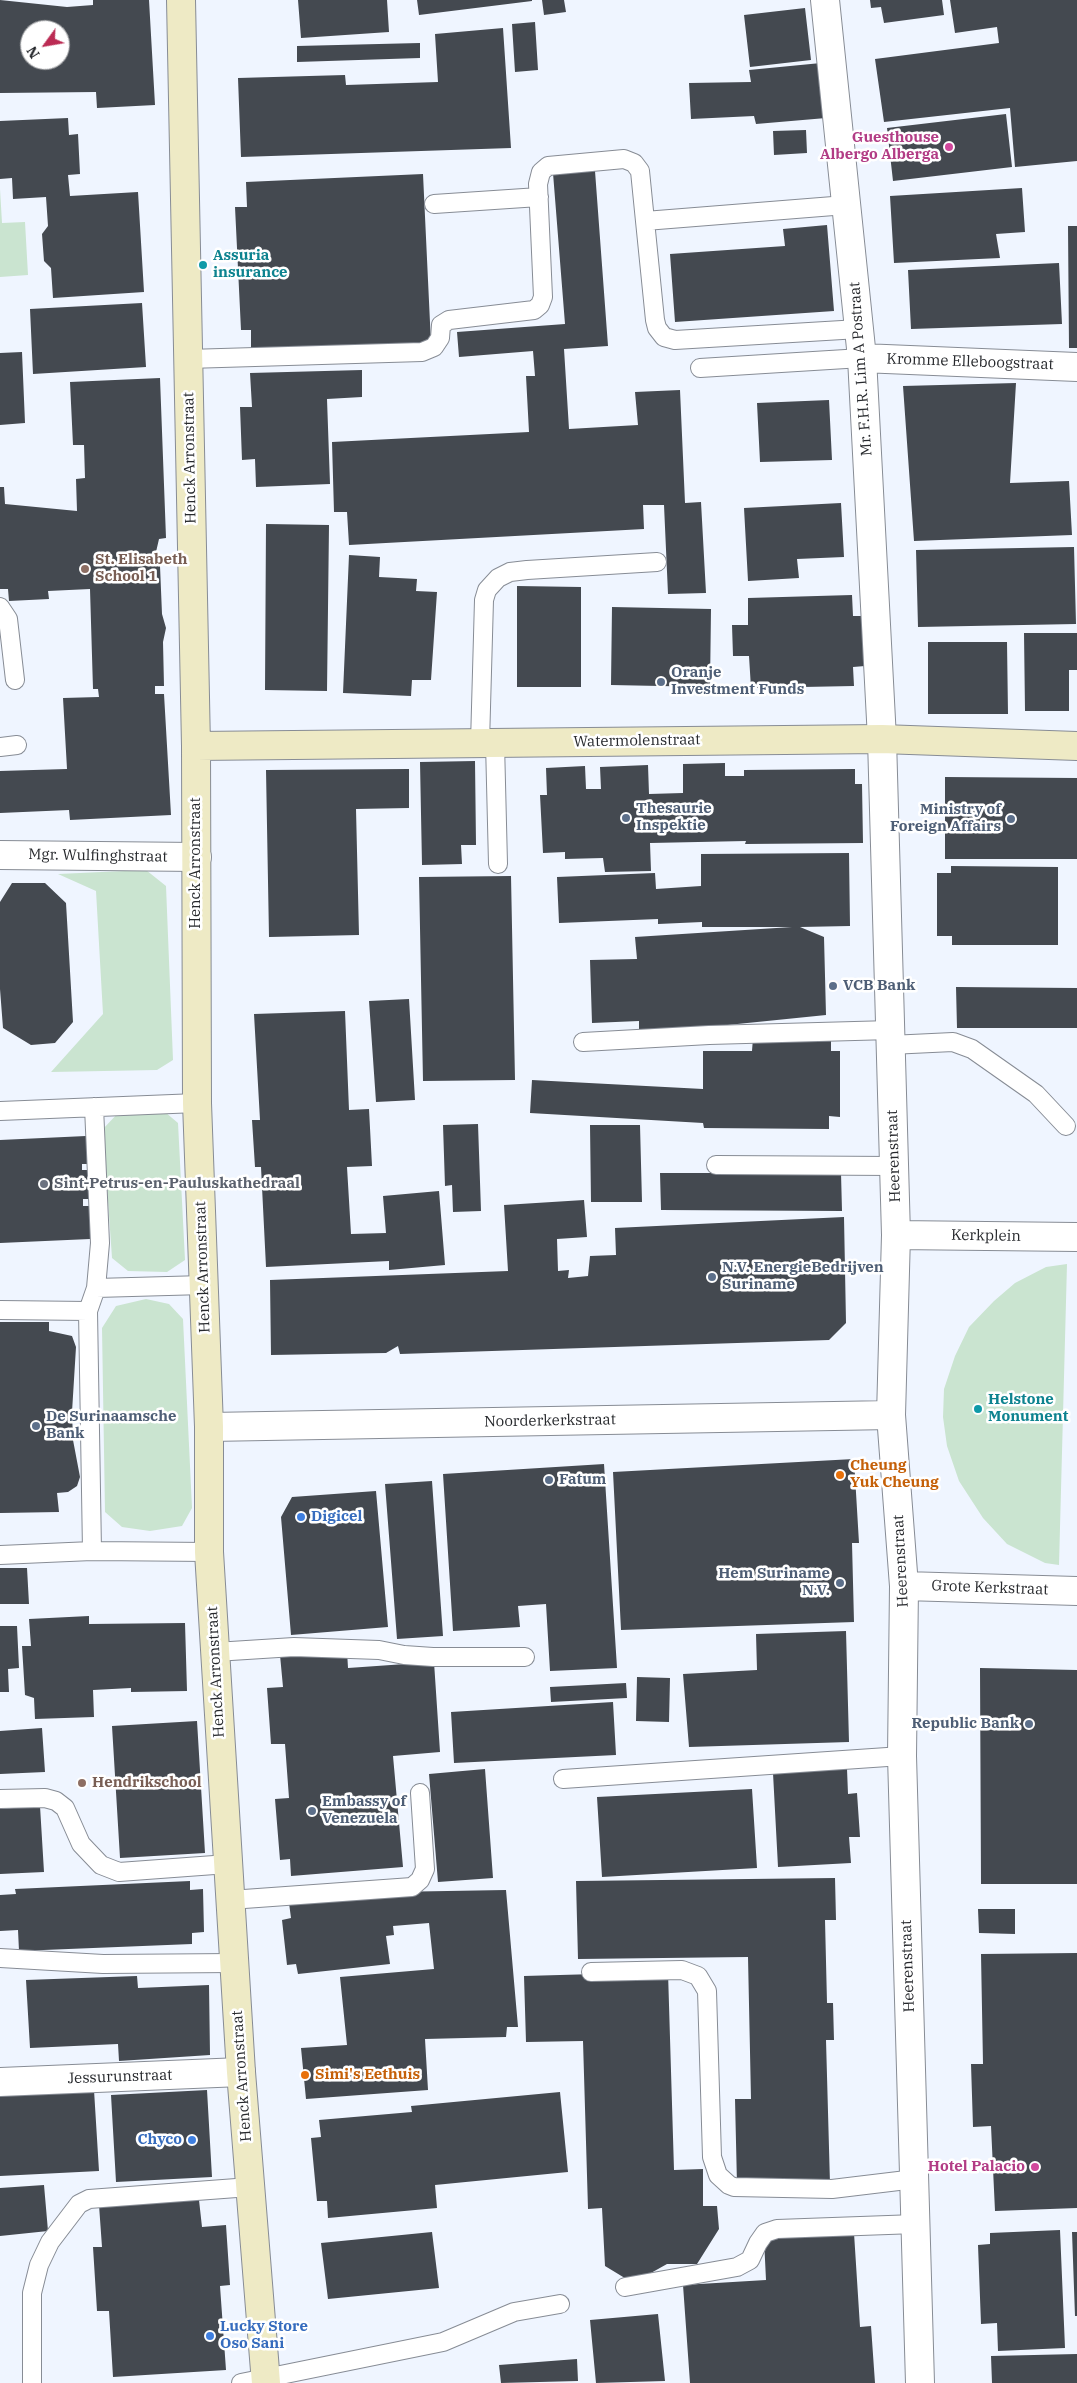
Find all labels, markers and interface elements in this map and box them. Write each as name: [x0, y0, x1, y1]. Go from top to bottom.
north arrow: [20, 20, 70, 70]
text: N: [23, 43, 44, 62]
place label: Guesthouse Albergo Alberga: [820, 129, 939, 164]
marker: Guesthouse Albergo Alberga: [943, 141, 955, 153]
place label: Assuria insurance: [213, 247, 288, 282]
marker: Assuria insurance: [197, 259, 209, 271]
street label: Mr. F.H.R. Lim A Postraat: [846, 281, 876, 457]
street label: Kromme Elleboogstraat: [886, 350, 1054, 374]
street label: Henck Arronstraat: [180, 392, 200, 524]
place label: St. Elisabeth School 1: [95, 551, 187, 586]
marker: St. Elisabeth School 1: [79, 563, 91, 575]
place label: Oranje Investment Funds: [671, 664, 804, 699]
marker: Oranje Investment Funds: [655, 676, 667, 688]
street label: Watermolenstraat: [573, 731, 701, 751]
street label: Henck Arronstraat: [187, 797, 205, 929]
place label: Thesaurie Inspektie: [636, 800, 712, 835]
place label: Ministry of Foreign Affairs: [890, 801, 1001, 836]
marker: Thesaurie Inspektie: [620, 812, 632, 824]
marker: Ministry of Foreign Affairs: [1005, 813, 1017, 825]
street label: Mgr. Wulfinghstraat: [28, 846, 168, 866]
place label: VCB Bank: [843, 977, 915, 995]
marker: VCB Bank: [827, 980, 839, 992]
street label: Heerenstraat: [883, 1109, 905, 1203]
place label: Sint-Petrus-en-Pauluskathedraal: [54, 1175, 300, 1193]
marker: Sint-Petrus-en-Pauluskathedraal: [38, 1178, 50, 1190]
street label: Henck Arronstraat: [192, 1201, 214, 1333]
street label: Kerkplein: [951, 1226, 1021, 1246]
place label: N.V. EnergieBedrijven Suriname: [722, 1259, 884, 1294]
marker: N.V. EnergieBedrijven Suriname: [706, 1271, 718, 1283]
place label: Helstone Monument: [988, 1391, 1068, 1426]
marker: Helstone Monument: [972, 1403, 984, 1415]
place label: De Surinaamsche Bank: [46, 1408, 176, 1443]
street label: Noorderkerkstraat: [484, 1411, 616, 1431]
marker: De Surinaamsche Bank: [30, 1420, 42, 1432]
place label: Cheung Yuk Cheung: [850, 1457, 939, 1492]
marker: Cheung Yuk Cheung: [834, 1469, 846, 1481]
place label: Fatum: [559, 1471, 606, 1489]
marker: Fatum: [543, 1474, 555, 1486]
place label: Digicel: [311, 1508, 362, 1526]
marker: Digicel: [295, 1511, 307, 1523]
street label: Heerenstraat: [890, 1514, 912, 1608]
place label: Hem Suriname N.V.: [718, 1565, 830, 1600]
marker: Hem Suriname N.V.: [834, 1577, 846, 1589]
street label: Grote Kerkstraat: [931, 1577, 1049, 1599]
street label: Henck Arronstraat: [204, 1606, 228, 1738]
place label: Republic Bank: [911, 1715, 1019, 1733]
marker: Republic Bank: [1023, 1718, 1035, 1730]
place label: Hendrikschool: [92, 1774, 202, 1792]
marker: Hendrikschool: [76, 1777, 88, 1789]
place label: Embassy of Venezuela: [322, 1793, 406, 1828]
marker: Embassy of Venezuela: [306, 1805, 318, 1817]
street label: Heerenstraat: [897, 1919, 919, 2013]
street label: Henck Arronstraat: [228, 2010, 256, 2142]
street label: Jessurunstraat: [67, 2066, 173, 2088]
place label: Simi's Eethuis: [315, 2066, 420, 2084]
marker: Simi's Eethuis: [299, 2069, 311, 2081]
place label: Chyco: [138, 2131, 182, 2149]
marker: Chyco: [186, 2134, 198, 2146]
place label: Hotel Palacio: [928, 2158, 1025, 2176]
marker: Hotel Palacio: [1029, 2161, 1041, 2173]
place label: Lucky Store Oso Sani: [220, 2318, 308, 2353]
marker: Lucky Store Oso Sani: [204, 2330, 216, 2342]

